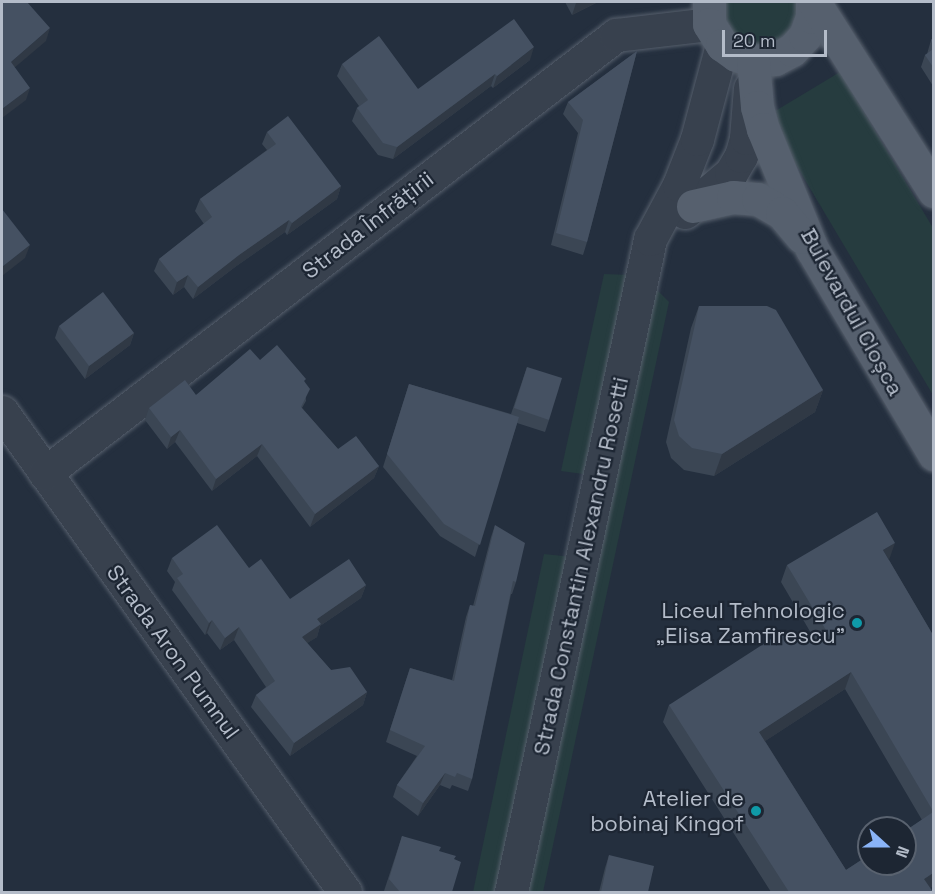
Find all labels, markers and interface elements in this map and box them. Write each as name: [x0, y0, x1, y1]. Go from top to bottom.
scale bar: [725, 18, 830, 56]
text: 20 m: [733, 29, 776, 52]
street label: Strada Înfrățirii: [297, 166, 439, 284]
street label: Bulevardul Cloșca: [795, 224, 909, 400]
street label: Strada Constantin Alexandru Rosetti: [528, 374, 634, 758]
street label: Strada Aron Pumnul: [101, 560, 245, 744]
place label: Liceul Tehnologic „Elisa Zamfirescu”: [656, 597, 845, 648]
marker: Liceul Tehnologic „Elisa Zamfirescu”: [850, 616, 864, 630]
place label: Atelier de bobinaj Kingof: [590, 785, 744, 836]
marker: Atelier de bobinaj Kingof: [749, 804, 763, 818]
north arrow: [857, 816, 917, 876]
text: N: [891, 843, 914, 861]

